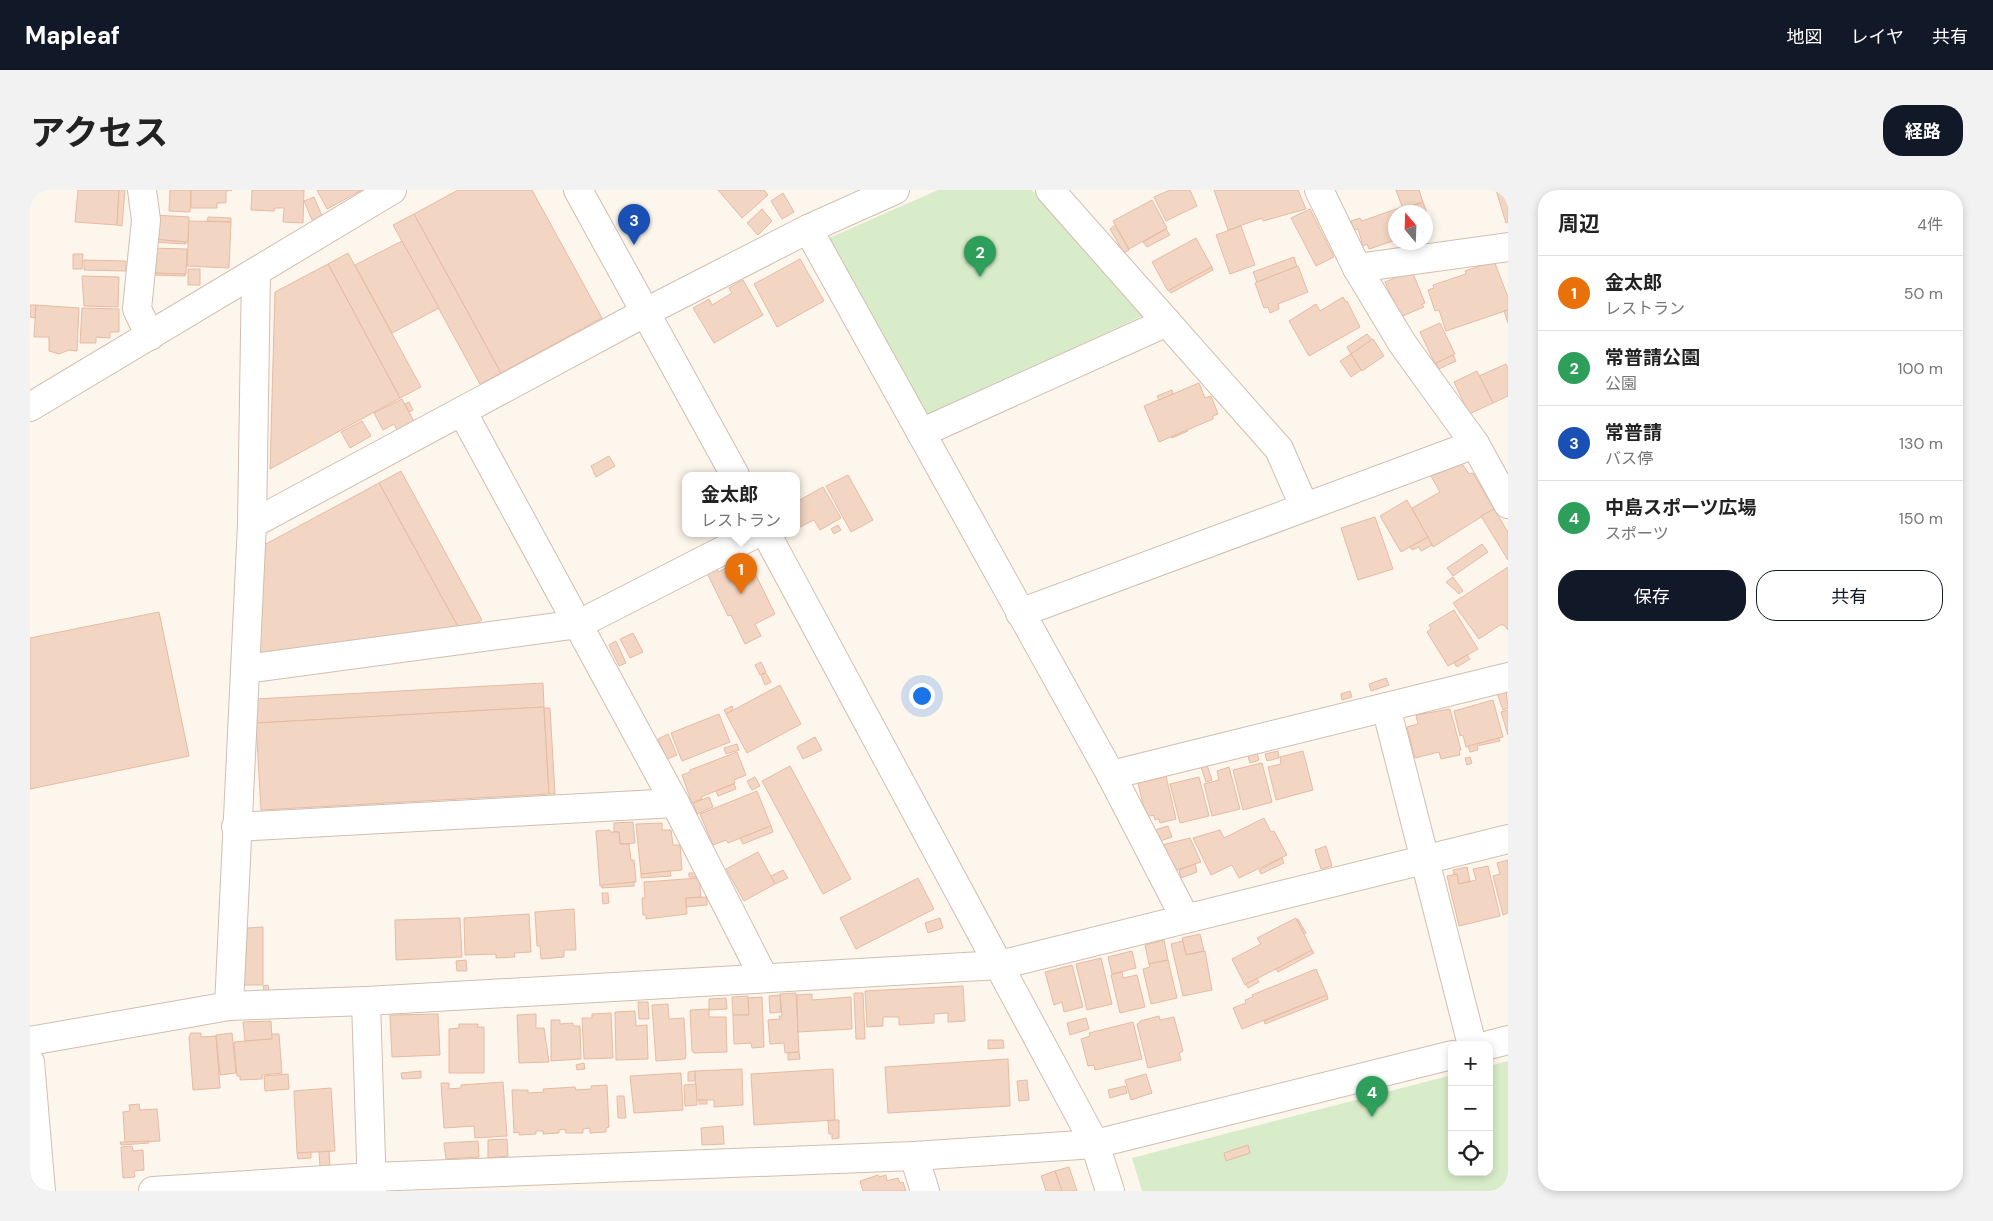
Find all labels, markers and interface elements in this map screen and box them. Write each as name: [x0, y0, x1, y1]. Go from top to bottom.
text: Mapleaf: [25, 20, 120, 51]
text: 地図: [1787, 25, 1823, 49]
text: レイヤ: [1851, 25, 1904, 49]
text: 共有: [1932, 25, 1968, 49]
button: 経路: [1883, 105, 1963, 156]
text: アクセス: [30, 110, 168, 156]
pin: 3: [618, 204, 650, 245]
north arrow: [1388, 205, 1433, 250]
text: 周辺: [1558, 210, 1600, 238]
text: 4件: [1917, 214, 1943, 235]
pin: 2: [964, 236, 996, 277]
text: 金太郎: [1605, 270, 1662, 295]
text: 1: [1571, 283, 1577, 304]
text: 50 m: [1904, 283, 1943, 304]
text: レストラン: [1605, 298, 1685, 319]
text: 常普請公園: [1605, 345, 1700, 370]
text: 2: [1569, 358, 1579, 379]
text: 100 m: [1898, 358, 1943, 379]
text: 公園: [1605, 373, 1637, 394]
text: 常普請: [1605, 420, 1662, 445]
text: 3: [1569, 433, 1579, 454]
text: 130 m: [1899, 433, 1943, 454]
text: バス停: [1605, 448, 1653, 469]
popup: [682, 472, 800, 537]
text: 金太郎: [701, 482, 758, 507]
text: 中島スポーツ広場: [1605, 495, 1757, 520]
text: 4: [1569, 508, 1579, 529]
text: 150 m: [1899, 508, 1943, 529]
text: レストラン: [701, 510, 781, 531]
text: スポーツ: [1605, 523, 1669, 544]
pin: 1: [725, 553, 757, 594]
button: 保存: [1558, 570, 1746, 621]
button: 共有: [1756, 570, 1943, 621]
your location: [909, 683, 935, 709]
map controls: [1448, 1041, 1493, 1176]
button: +: [1448, 1041, 1493, 1086]
pin: 4: [1356, 1076, 1388, 1117]
button: −: [1448, 1086, 1493, 1131]
button: locate: [1448, 1131, 1493, 1176]

